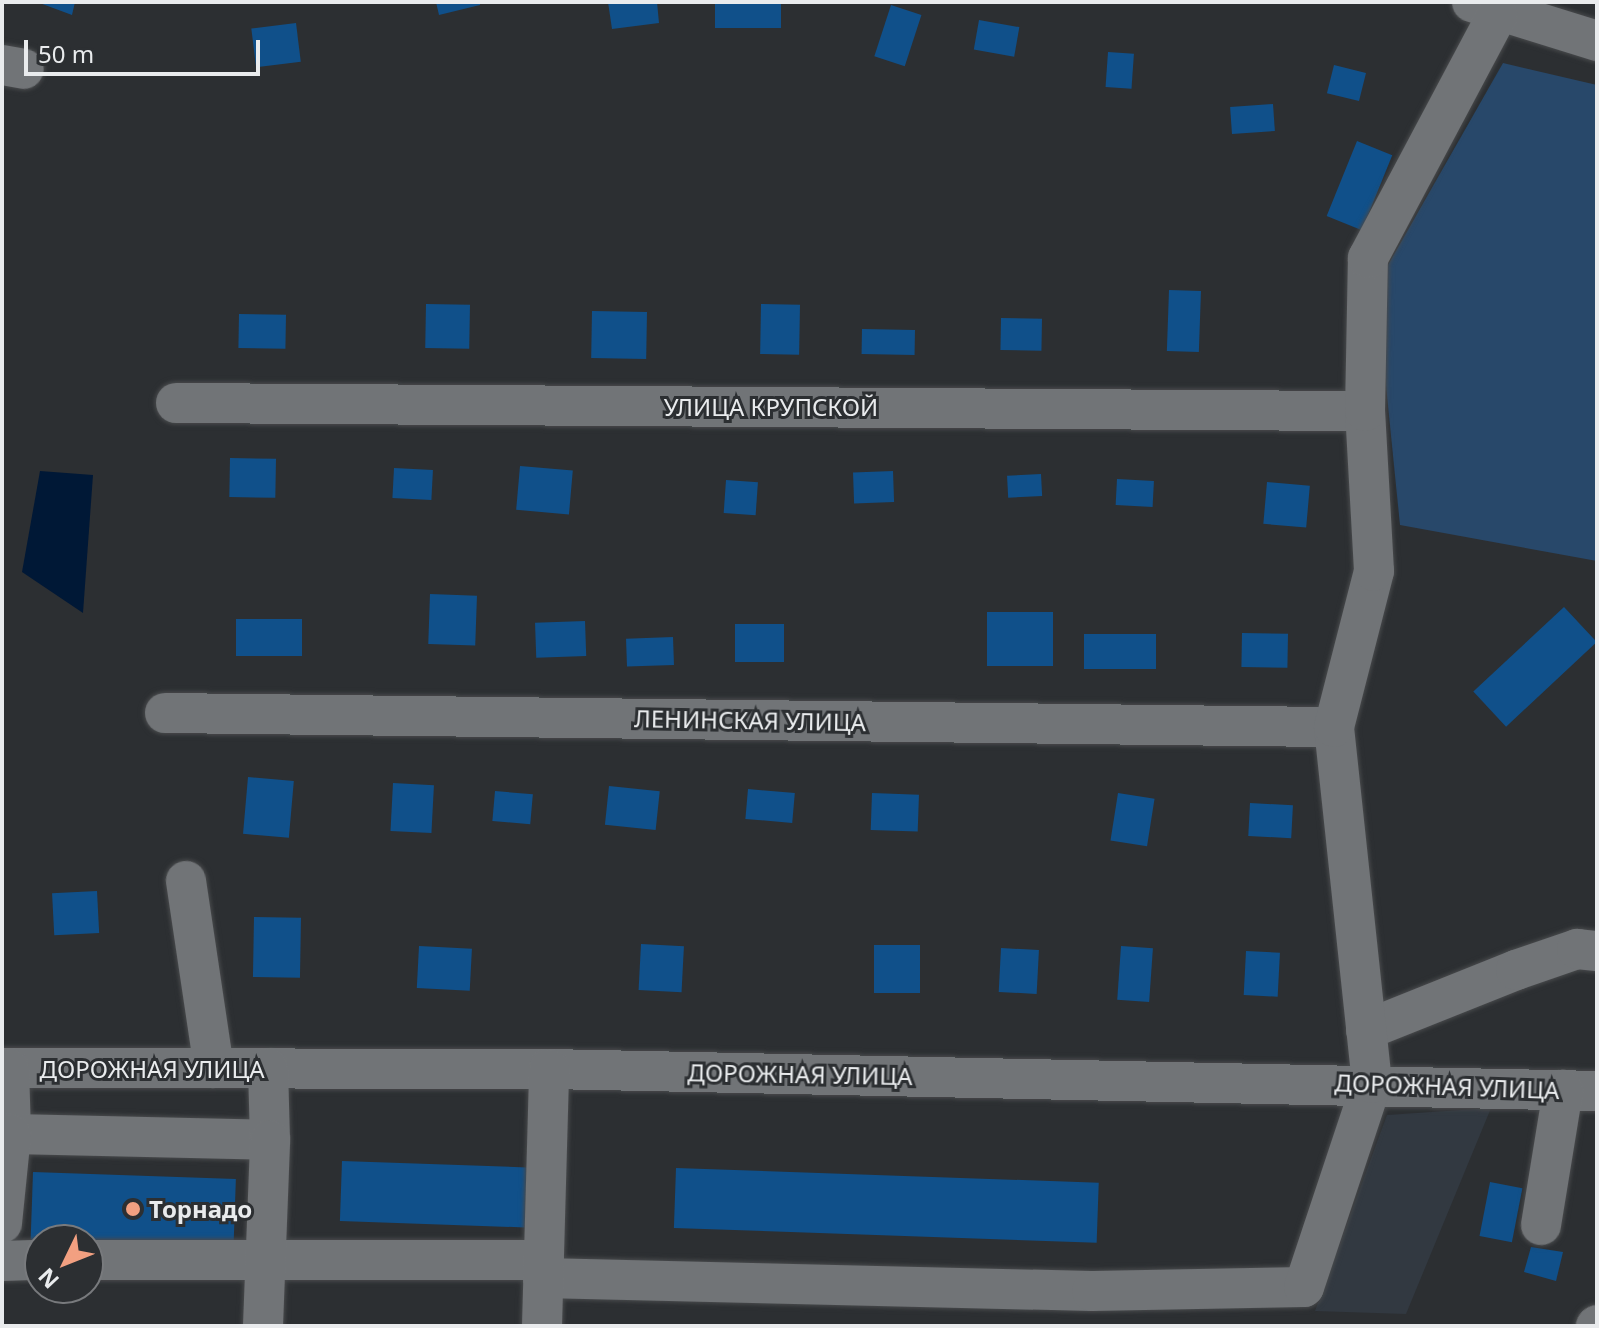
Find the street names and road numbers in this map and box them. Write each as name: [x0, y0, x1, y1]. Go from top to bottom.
street label: УЛИЦА КРУПСКОЙ: [664, 393, 878, 421]
street label: ЛЕНИНСКАЯ УЛИЦА: [634, 704, 866, 736]
street label: ДОРОЖНАЯ УЛИЦА: [39, 1055, 265, 1083]
street label: ДОРОЖНАЯ УЛИЦА: [687, 1058, 913, 1090]
street label: ДОРОЖНАЯ УЛИЦА: [1334, 1068, 1560, 1104]

